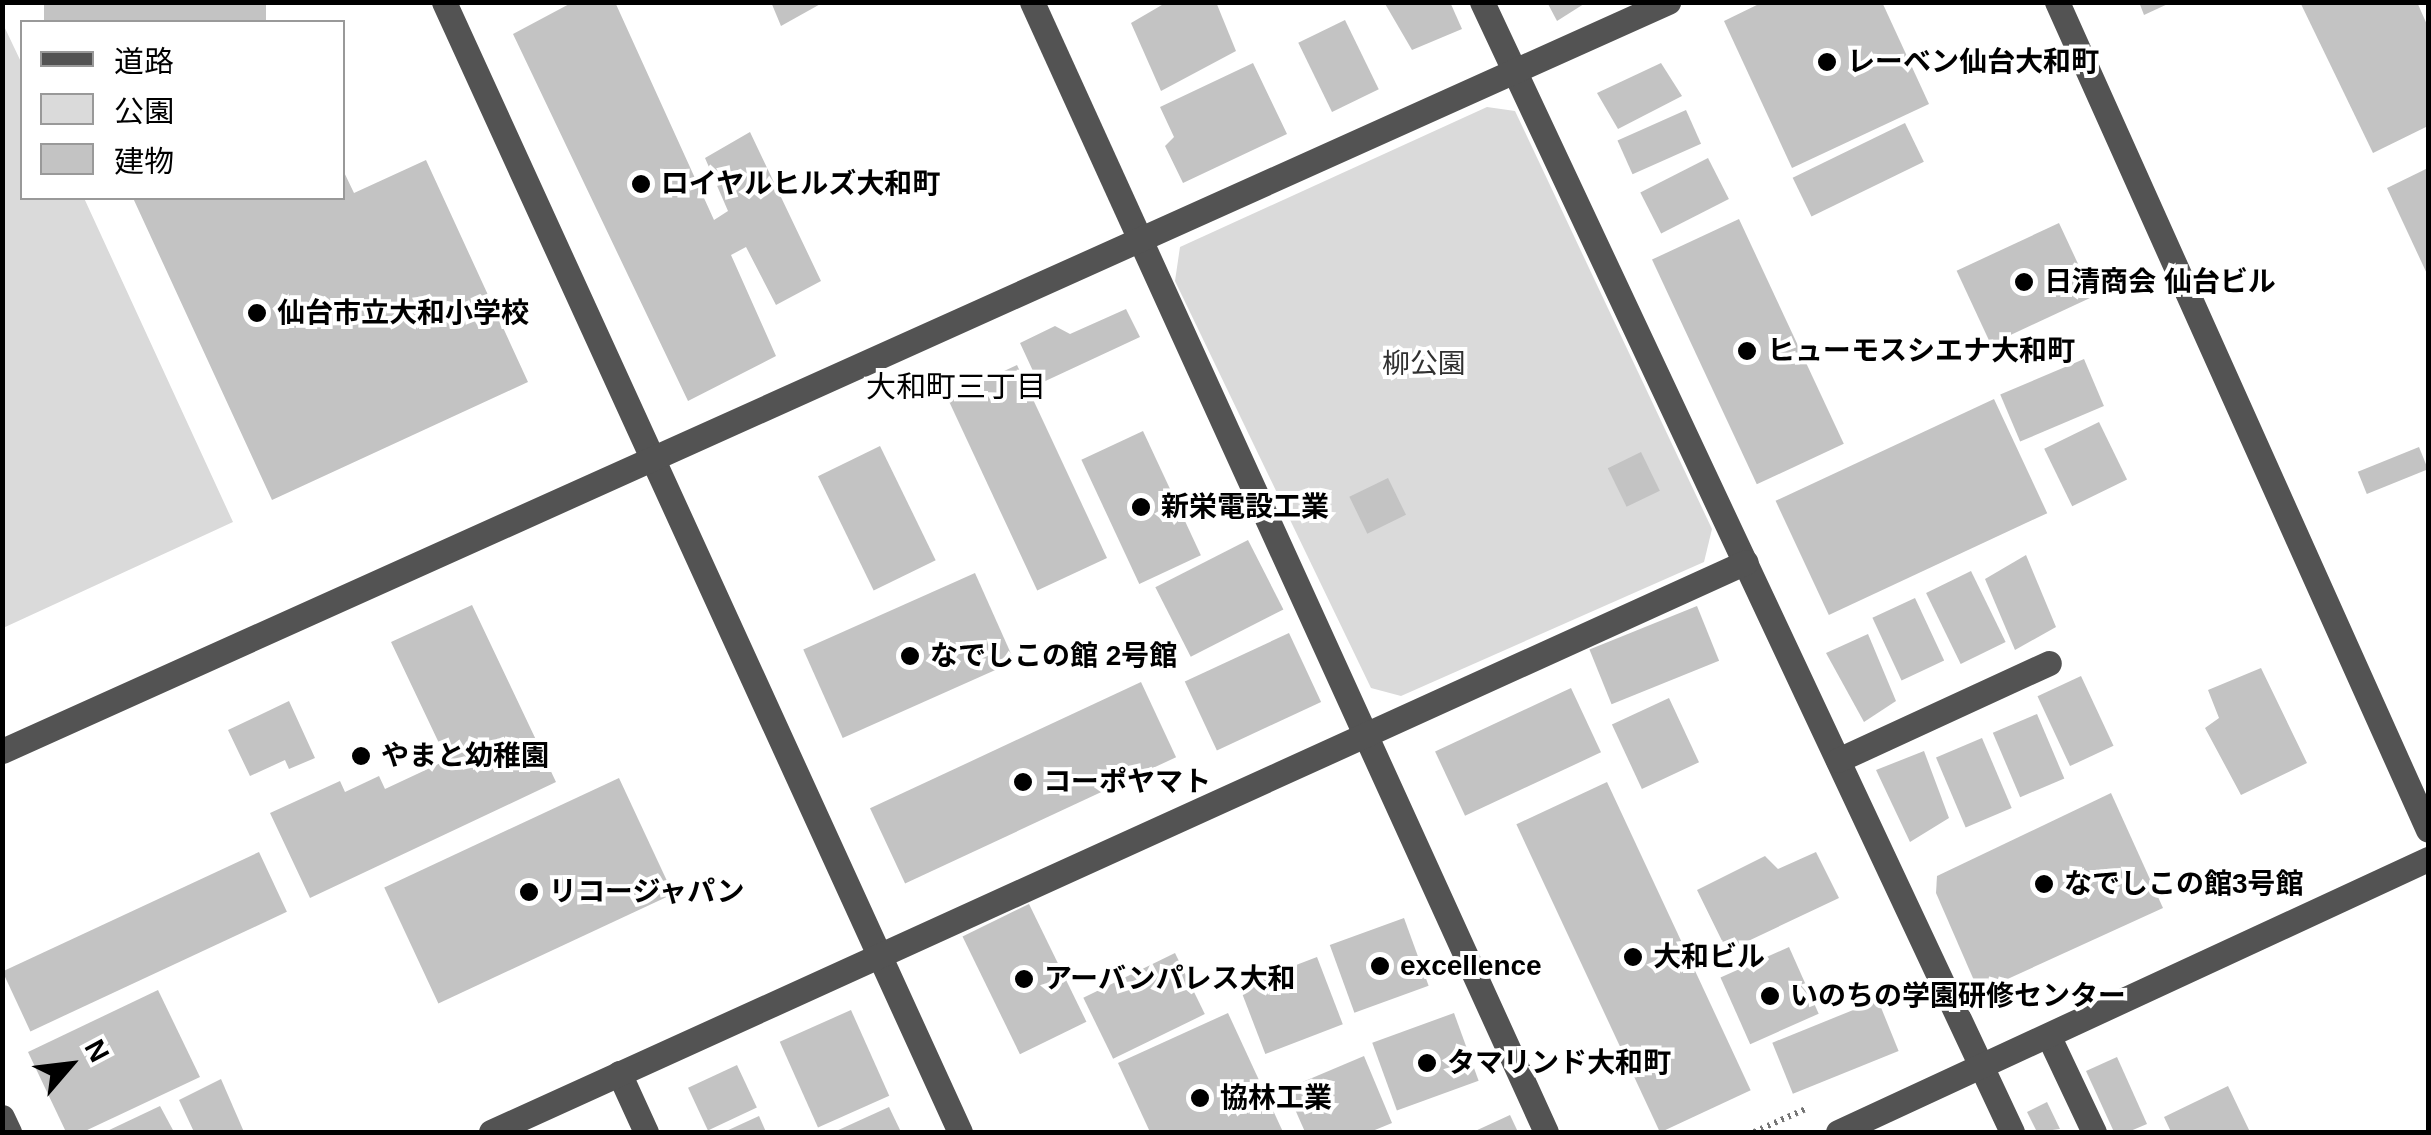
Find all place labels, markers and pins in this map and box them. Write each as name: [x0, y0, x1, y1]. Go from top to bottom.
place label: レーベン仙台大和町: [1847, 45, 2099, 79]
marker: レーベン仙台大和町: [1816, 51, 1838, 73]
place label: ロイヤルヒルズ大和町: [661, 167, 941, 201]
marker: ロイヤルヒルズ大和町: [630, 173, 652, 195]
place label: 日清商会 仙台ビル: [2044, 265, 2276, 299]
marker: 日清商会 仙台ビル: [2013, 271, 2035, 293]
place label: 仙台市立大和小学校: [277, 296, 529, 330]
marker: 仙台市立大和小学校: [246, 302, 268, 324]
place label: ヒューモスシエナ大和町: [1767, 334, 2075, 368]
marker: ヒューモスシエナ大和町: [1736, 340, 1758, 362]
place label: 新栄電設工業: [1161, 490, 1329, 524]
marker: 新栄電設工業: [1130, 496, 1152, 518]
place label: なでしこの館 2号館: [930, 639, 1177, 673]
marker: なでしこの館 2号館: [899, 645, 921, 667]
place label: やまと幼稚園: [381, 739, 549, 773]
marker: やまと幼稚園: [350, 745, 372, 767]
place label: コーポヤマト: [1043, 765, 1211, 799]
marker: コーポヤマト: [1012, 771, 1034, 793]
place label: なでしこの館3号館: [2064, 867, 2304, 901]
marker: なでしこの館3号館: [2033, 873, 2055, 895]
place label: リコージャパン: [549, 875, 745, 909]
marker: リコージャパン: [518, 881, 540, 903]
place label: 大和ビル: [1653, 940, 1765, 974]
marker: 大和ビル: [1622, 946, 1644, 968]
place label: excellence: [1400, 949, 1542, 983]
marker: excellence: [1369, 955, 1391, 977]
place label: アーバンパレス大和: [1044, 962, 1294, 996]
marker: アーバンパレス大和: [1013, 968, 1035, 990]
place label: いのちの学園研修センター: [1790, 979, 2126, 1013]
marker: いのちの学園研修センター: [1759, 985, 1781, 1007]
place label: タマリンド大和町: [1447, 1046, 1671, 1080]
marker: タマリンド大和町: [1416, 1052, 1438, 1074]
place label: 協林工業: [1220, 1081, 1332, 1115]
marker: 協林工業: [1189, 1087, 1211, 1109]

